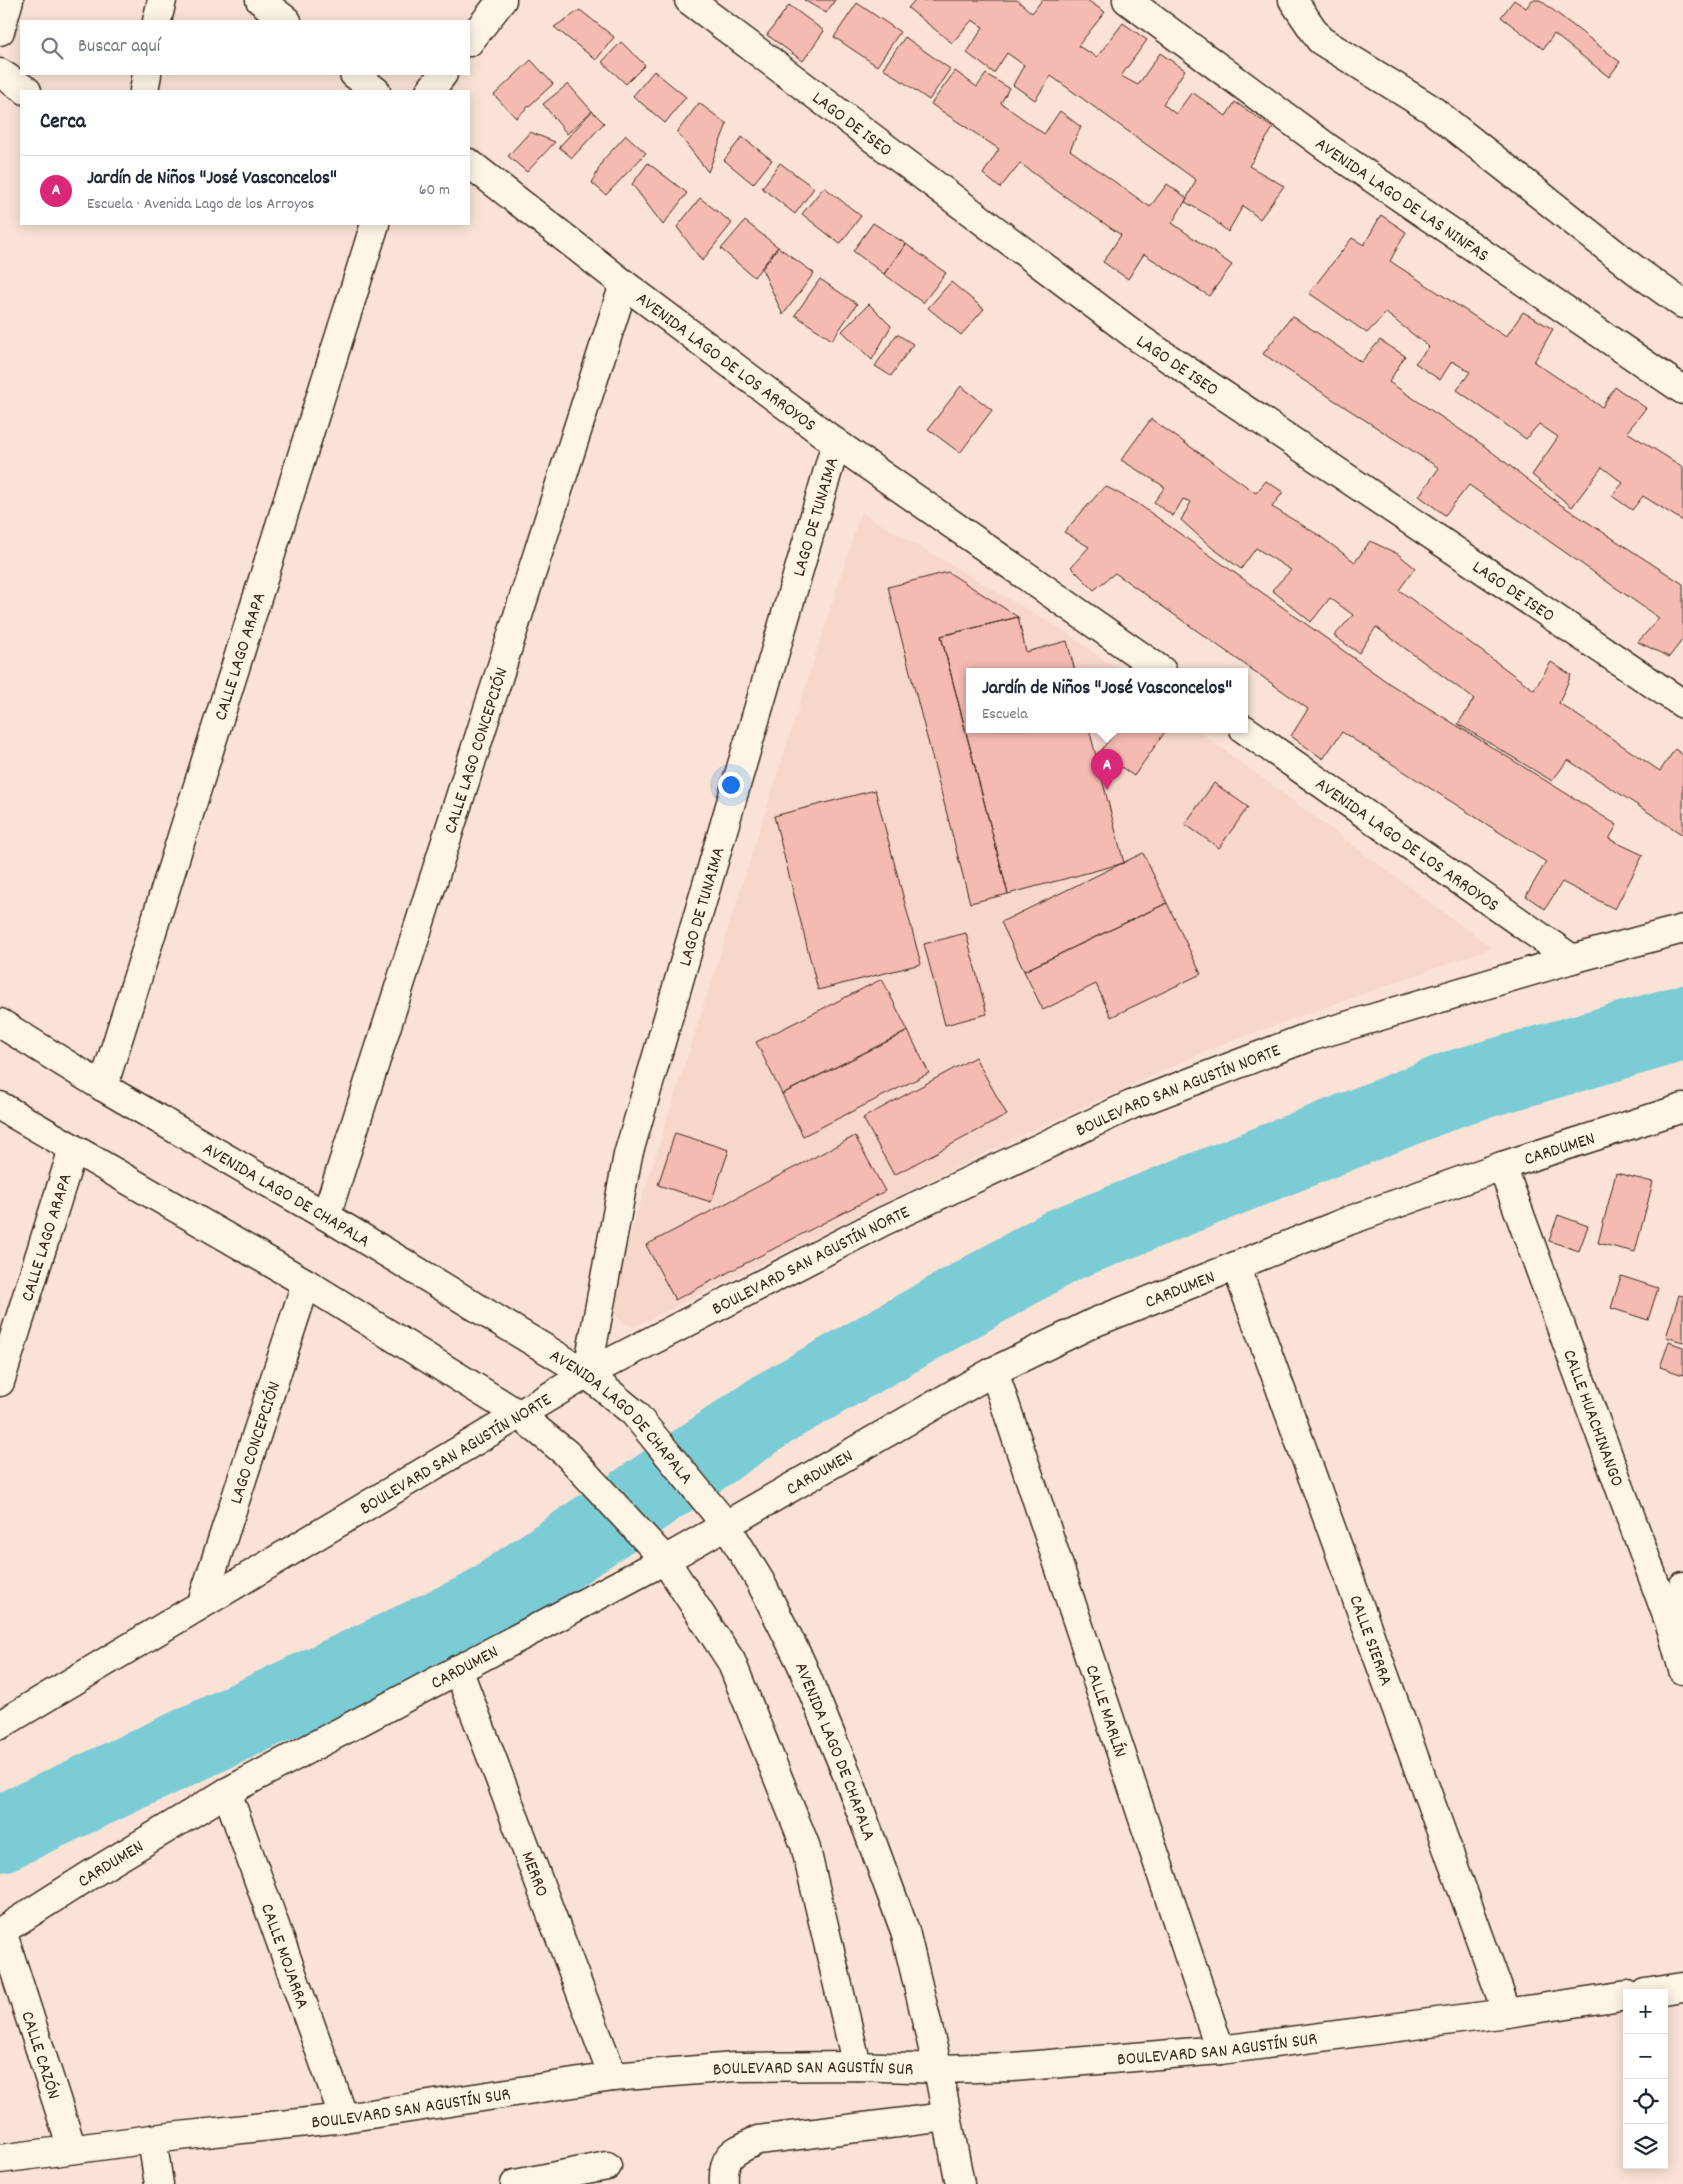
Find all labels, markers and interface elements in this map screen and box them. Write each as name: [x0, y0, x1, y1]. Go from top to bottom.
search box: [20, 20, 470, 75]
icon: search: [38, 34, 66, 62]
text: Buscar aquí: [78, 34, 160, 61]
street label: LAGO DE ISEO: [806, 87, 897, 164]
text: Cerca: [40, 108, 86, 138]
street label: AVENIDA LAGO DE LAS NINFAS: [1309, 133, 1493, 269]
text: Jardín de Niños "José Vasconcelos": [87, 166, 337, 193]
text: A: [52, 179, 60, 202]
text: 60 m: [419, 179, 450, 202]
text: Escuela · Avenida Lago de los Arroyos: [87, 193, 315, 216]
street label: AVENIDA LAGO DE LOS ARROYOS: [630, 287, 820, 439]
street label: LAGO DE ISEO: [1130, 330, 1223, 403]
street label: LAGO DE TUNAIMA: [788, 454, 846, 580]
street label: LAGO DE ISEO: [1467, 556, 1559, 629]
street label: CALLE LAGO ARAPA: [209, 589, 273, 724]
street label: CALLE LAGO CONCEPCIÓN: [439, 665, 516, 837]
popup: [966, 668, 1248, 733]
text: Jardín de Niños "José Vasconcelos": [982, 676, 1232, 703]
text: Escuela: [982, 703, 1028, 726]
pin: A: [1091, 749, 1123, 790]
your location: [718, 772, 744, 798]
street label: AVENIDA LAGO DE LOS ARROYOS: [1309, 773, 1503, 919]
street label: LAGO DE TUNAIMA: [674, 844, 732, 969]
street label: BOULEVARD SAN AGUSTÍN NORTE: [1072, 1039, 1284, 1144]
street label: CARDUMEN: [1521, 1127, 1599, 1173]
street label: AVENIDA LAGO DE CHAPALA: [197, 1137, 374, 1255]
street label: CALLE LAGO ARAPA: [16, 1170, 80, 1305]
street label: BOULEVARD SAN AGUSTÍN NORTE: [708, 1201, 914, 1322]
street label: CARDUMEN: [1142, 1266, 1219, 1316]
street label: AVENIDA LAGO DE CHAPALA: [544, 1344, 698, 1491]
street label: CALLE HUACHINANGO: [1555, 1346, 1628, 1491]
street label: LAGO CONCEPCIÓN: [225, 1379, 288, 1507]
street label: BOULEVARD SAN AGUSTÍN NORTE: [356, 1388, 557, 1522]
street label: CARDUMEN: [782, 1445, 858, 1503]
street label: CALLE SIERRA: [1341, 1592, 1397, 1690]
street label: CARDUMEN: [427, 1640, 503, 1697]
street label: AVENIDA LAGO DE CHAPALA: [787, 1659, 881, 1845]
street label: CALLE MARLÍN: [1078, 1662, 1132, 1761]
street label: CARDUMEN: [74, 1835, 149, 1895]
street label: MERRO: [513, 1848, 553, 1901]
street label: CALLE MOJARRA: [253, 1900, 314, 2013]
map controls: [1623, 1989, 1668, 2169]
button: +: [1623, 1989, 1668, 2034]
street label: CALLE CAZÓN: [14, 2008, 65, 2103]
street label: BOULEVARD SAN AGUSTÍN SUR: [1116, 2028, 1319, 2073]
button: −: [1623, 2034, 1668, 2079]
street label: BOULEVARD SAN AGUSTÍN SUR: [712, 2056, 914, 2084]
button: locate: [1623, 2079, 1668, 2124]
street label: BOULEVARD SAN AGUSTÍN SUR: [310, 2083, 512, 2136]
button: layers: [1623, 2124, 1668, 2169]

